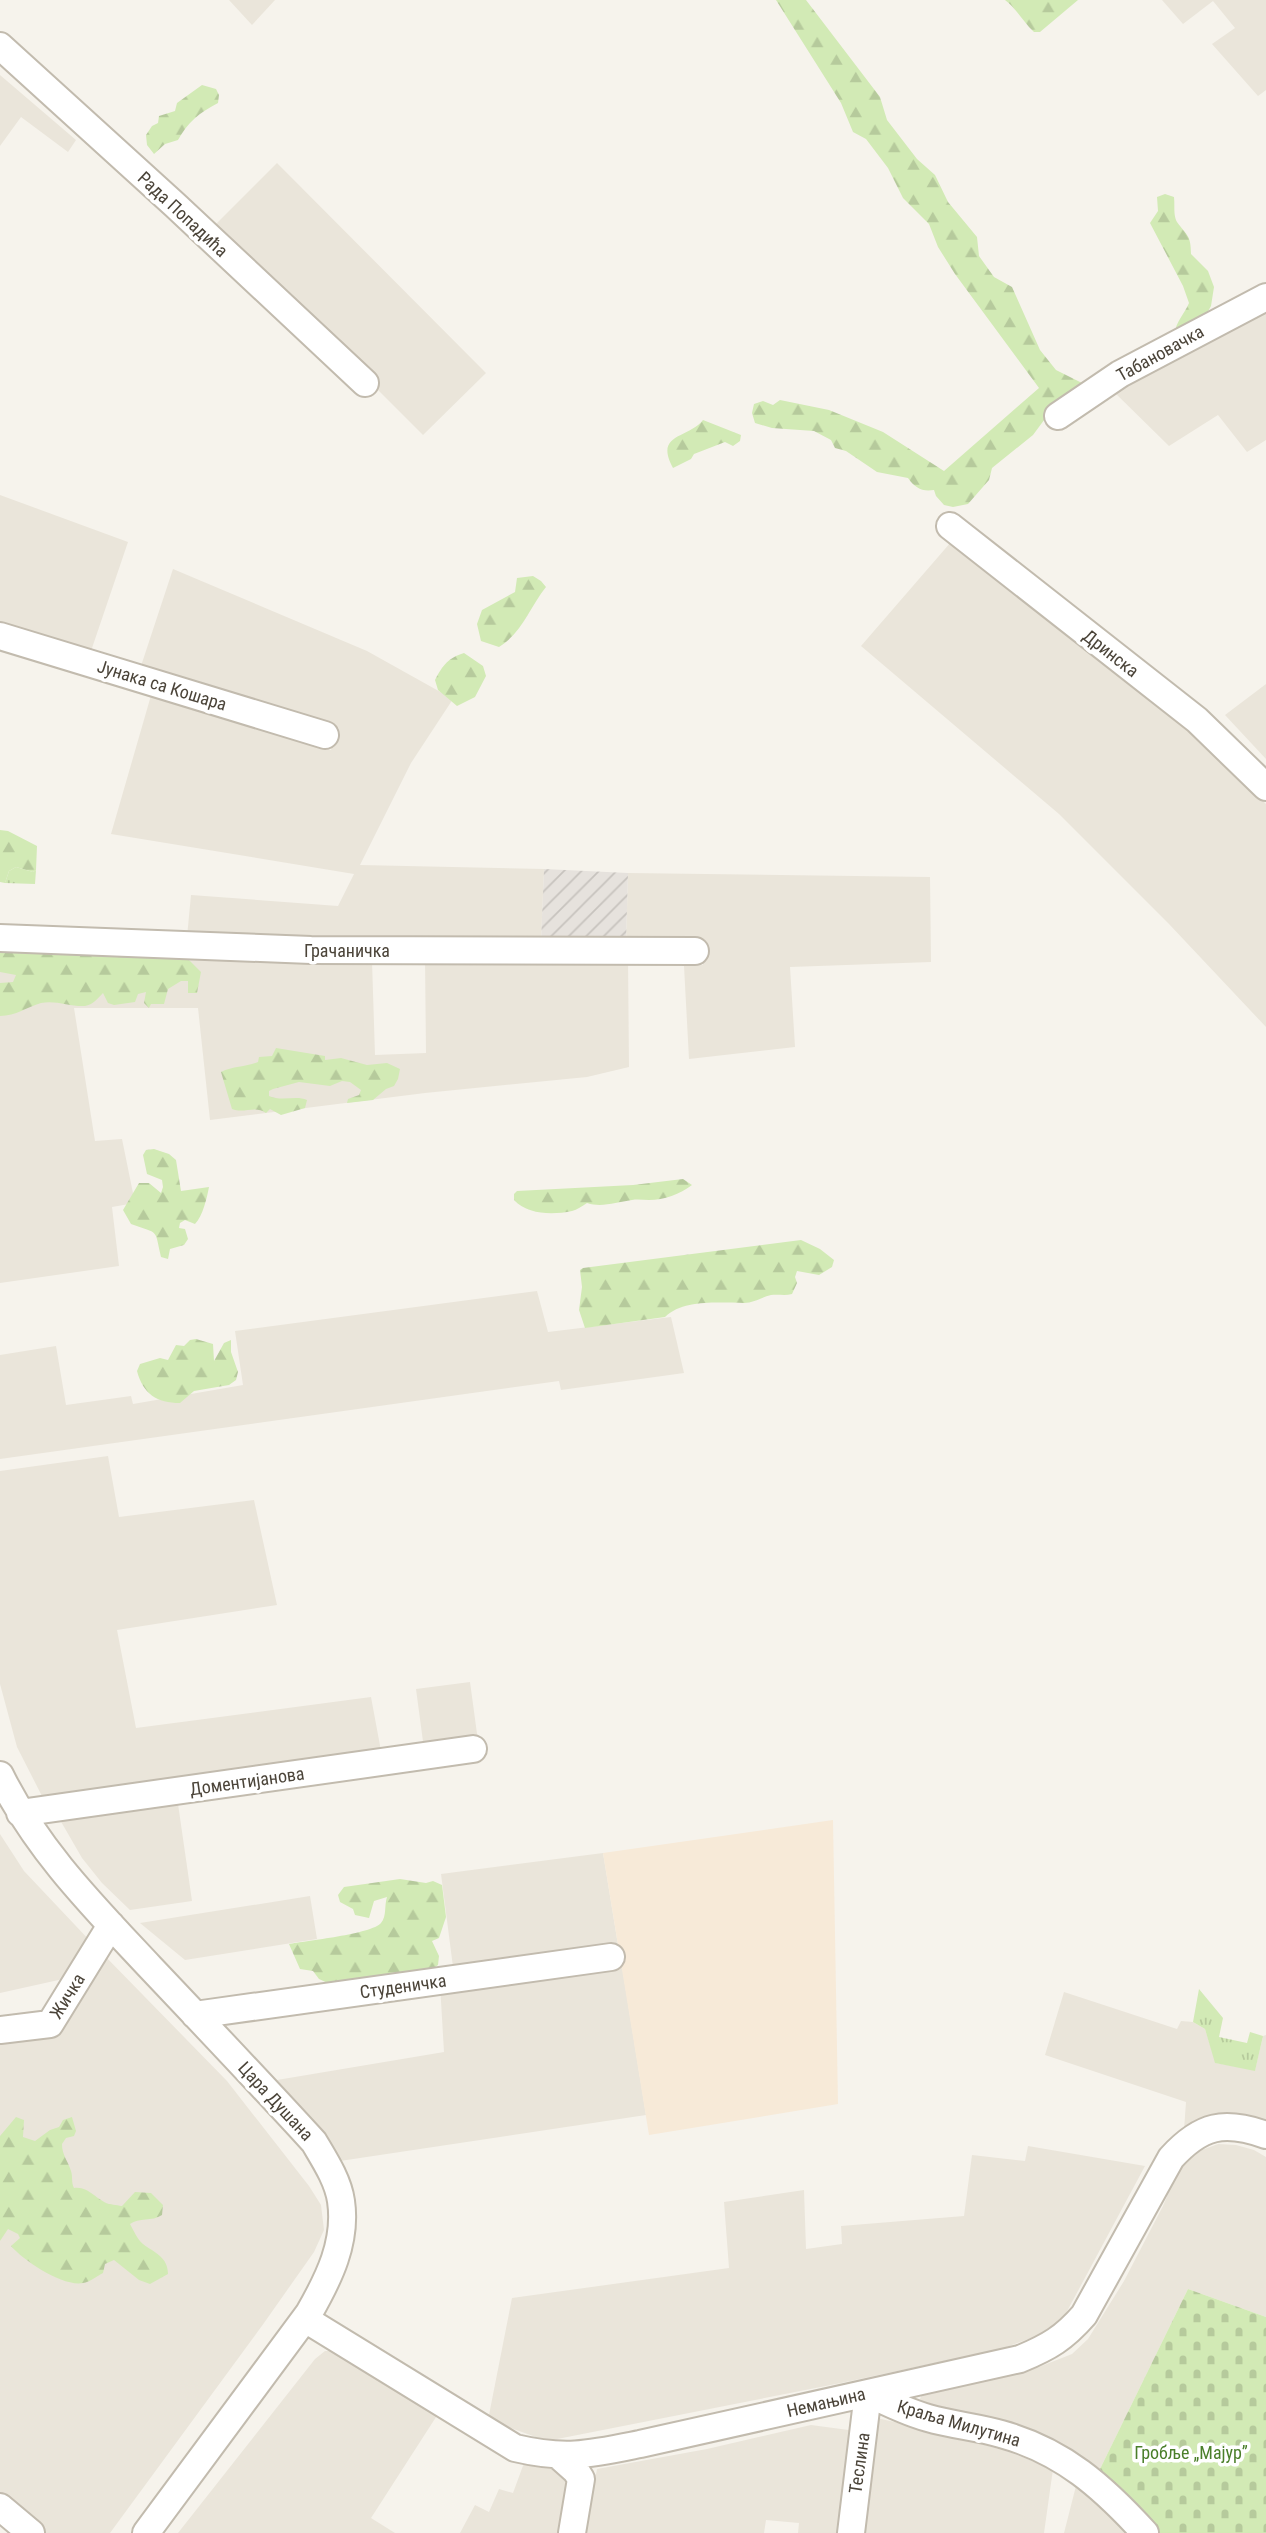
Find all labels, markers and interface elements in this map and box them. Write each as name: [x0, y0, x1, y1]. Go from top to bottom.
street label: Рада Попадића: [134, 167, 232, 261]
street label: Табановачка: [1113, 321, 1207, 385]
street label: Дринска: [1079, 625, 1143, 681]
street label: Јунака са Кошара: [95, 655, 229, 715]
street label: Грачаничка: [304, 940, 390, 961]
street label: Доментијанова: [188, 1763, 306, 1799]
street label: Жичка: [45, 1970, 89, 2022]
street label: Студеничка: [358, 1970, 448, 2002]
street label: Цара Душана: [234, 2057, 318, 2145]
street label: Немањина: [785, 2383, 867, 2421]
street label: Краља Милутина: [895, 2395, 1023, 2451]
street label: Теслина: [844, 2431, 874, 2495]
park label: Гробље „Мајур”: [1134, 2442, 1248, 2463]

